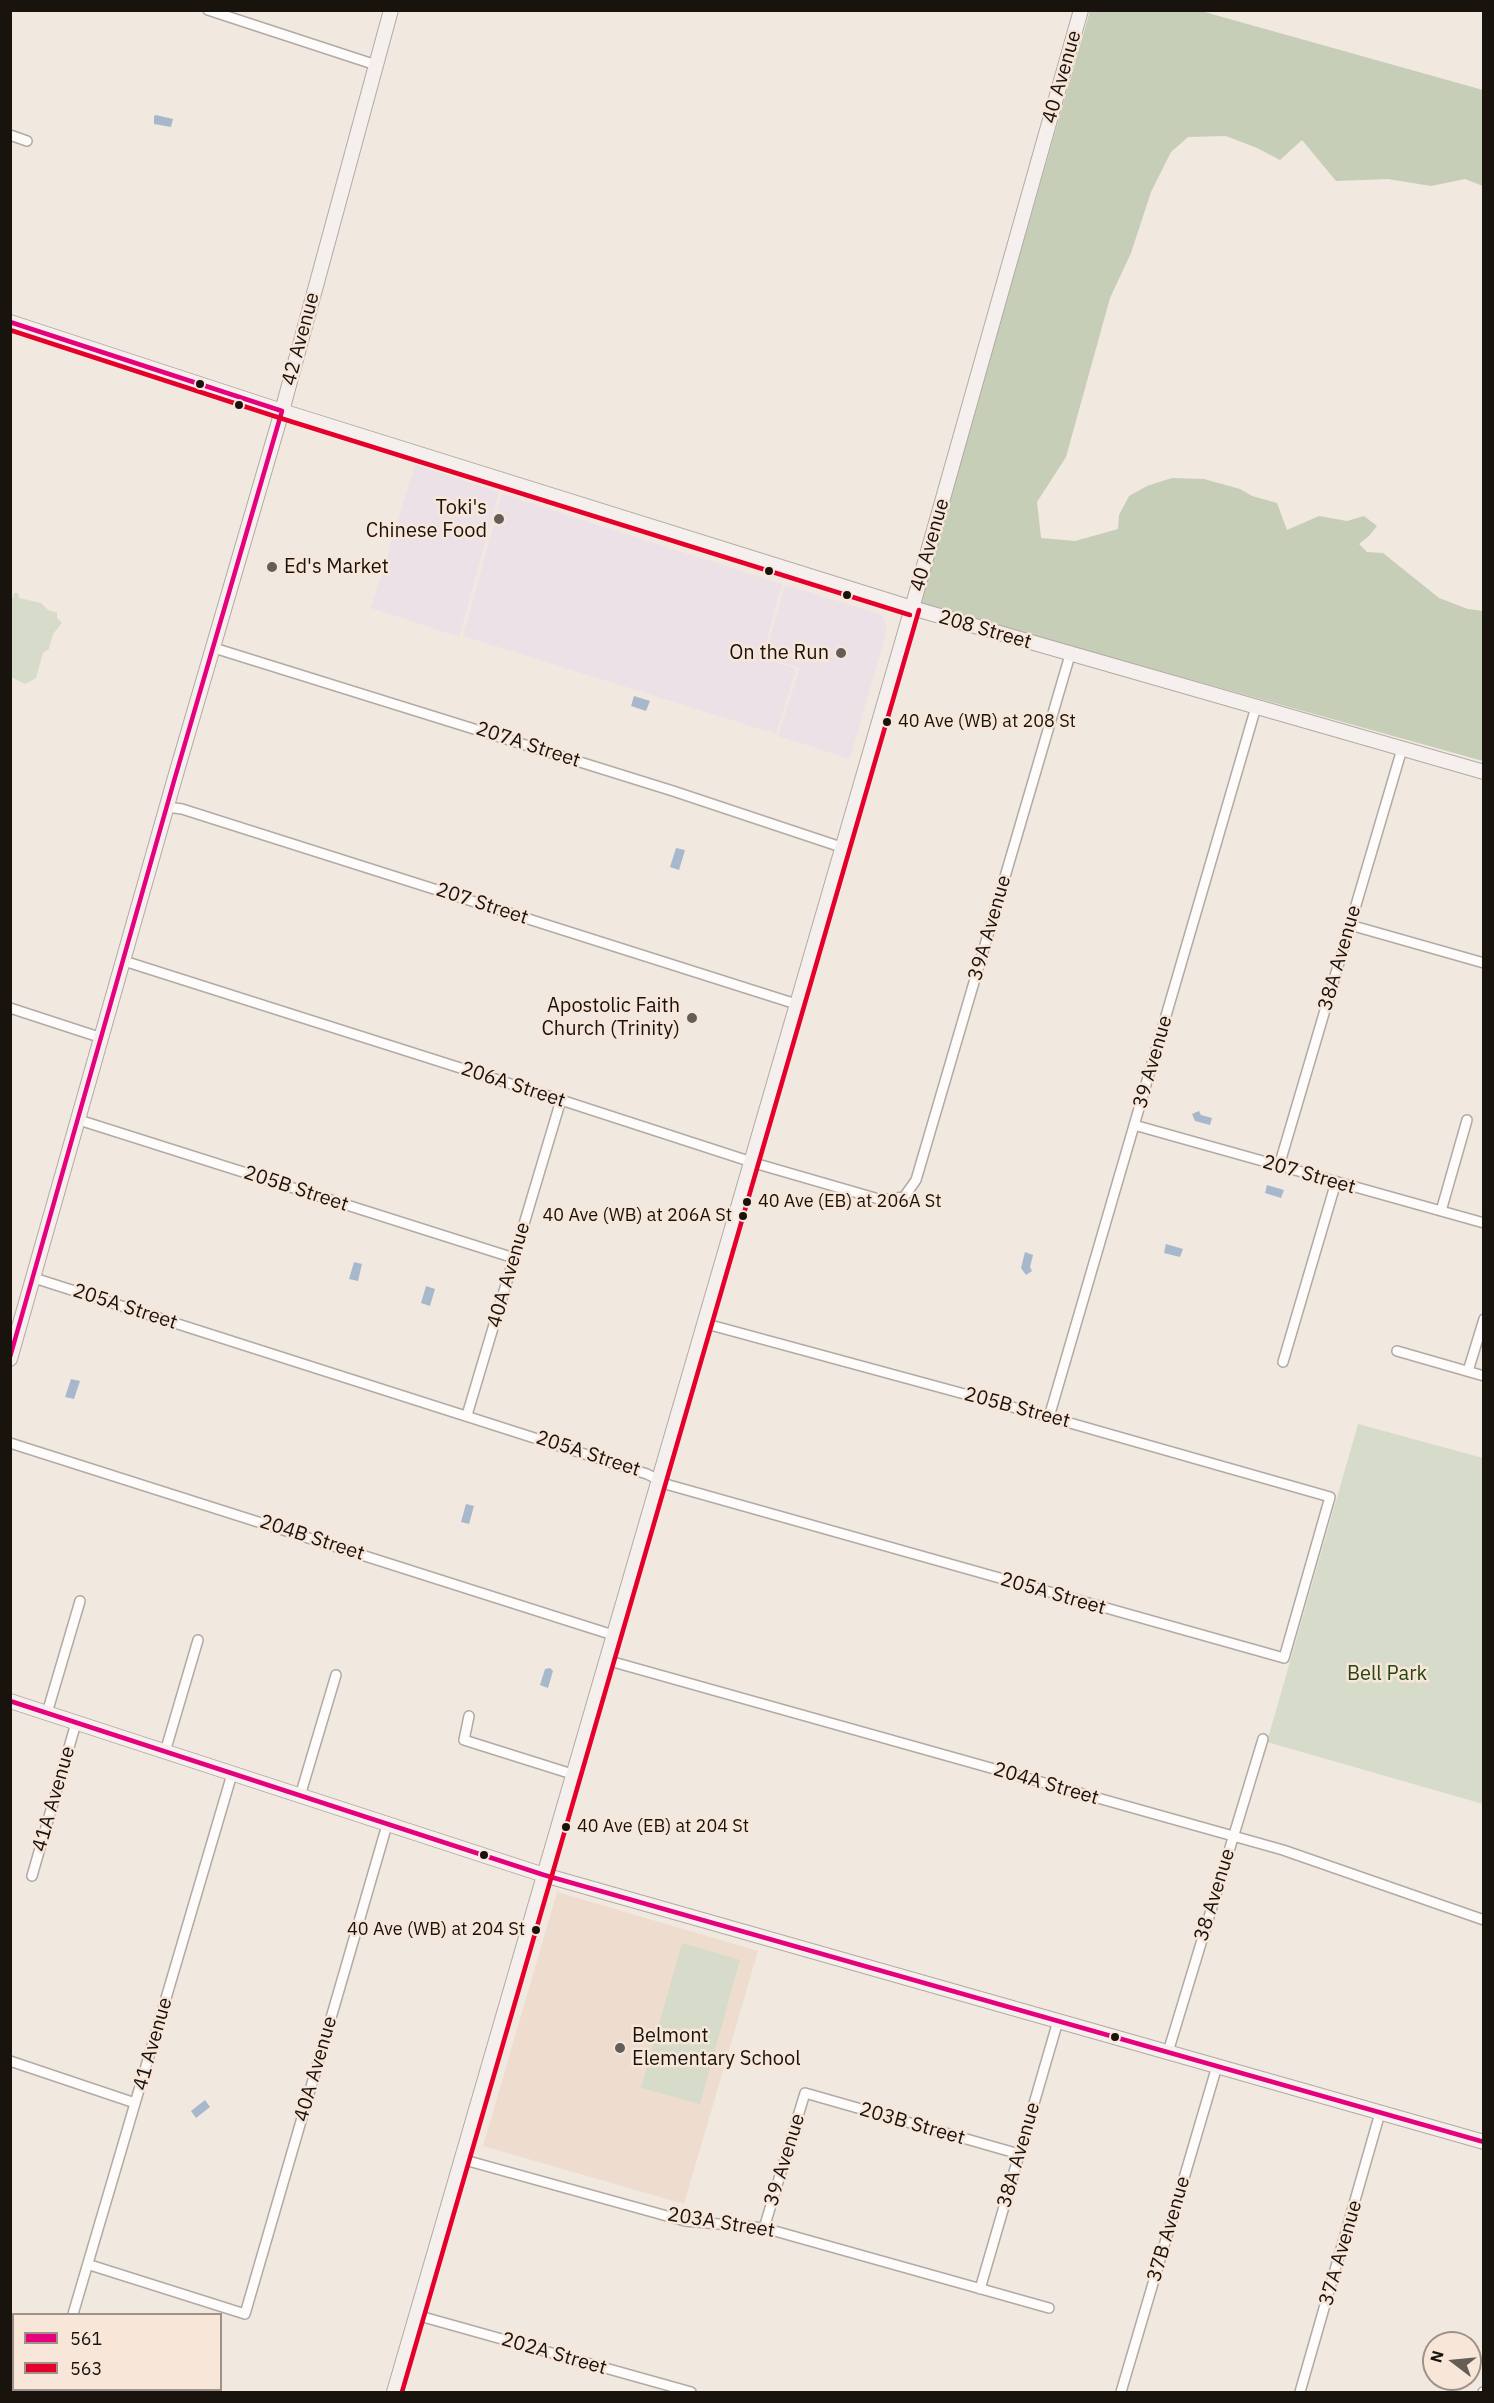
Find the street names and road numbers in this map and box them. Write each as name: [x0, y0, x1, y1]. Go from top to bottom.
street label: 40 Avenue: [1037, 28, 1087, 126]
street label: 42 Avenue: [277, 290, 325, 388]
street label: 40 Avenue: [905, 496, 955, 594]
street label: 208 Street: [936, 605, 1034, 655]
street label: 207A Street: [473, 717, 583, 773]
street label: 39A Avenue: [964, 873, 1016, 983]
street label: 207 Street: [433, 878, 531, 930]
street label: 38A Avenue: [1314, 903, 1366, 1013]
street label: 39 Avenue: [1128, 1013, 1178, 1111]
street label: 206A Street: [458, 1057, 568, 1113]
street label: 207 Street: [1260, 1150, 1358, 1200]
street label: 205B Street: [241, 1161, 351, 1217]
street label: 40A Avenue: [483, 1220, 535, 1330]
street label: 205A Street: [70, 1279, 180, 1335]
street label: 205B Street: [961, 1382, 1073, 1434]
street label: 205A Street: [533, 1426, 643, 1482]
street label: 204B Street: [257, 1510, 367, 1566]
street label: 205A Street: [998, 1568, 1108, 1620]
street label: 41A Avenue: [28, 1744, 80, 1854]
street label: 204A Street: [991, 1758, 1101, 1810]
street label: 38 Avenue: [1190, 1846, 1240, 1944]
street label: 41 Avenue: [128, 1995, 178, 2093]
street label: 40A Avenue: [290, 2014, 342, 2124]
street label: 203B Street: [856, 2097, 968, 2151]
street label: 38A Avenue: [993, 2100, 1045, 2210]
street label: 39 Avenue: [760, 2111, 810, 2209]
street label: 37B Avenue: [1143, 2174, 1195, 2284]
street label: 37A Avenue: [1315, 2198, 1367, 2308]
street label: 203A Street: [666, 2203, 776, 2243]
street label: 202A Street: [499, 2328, 609, 2380]

